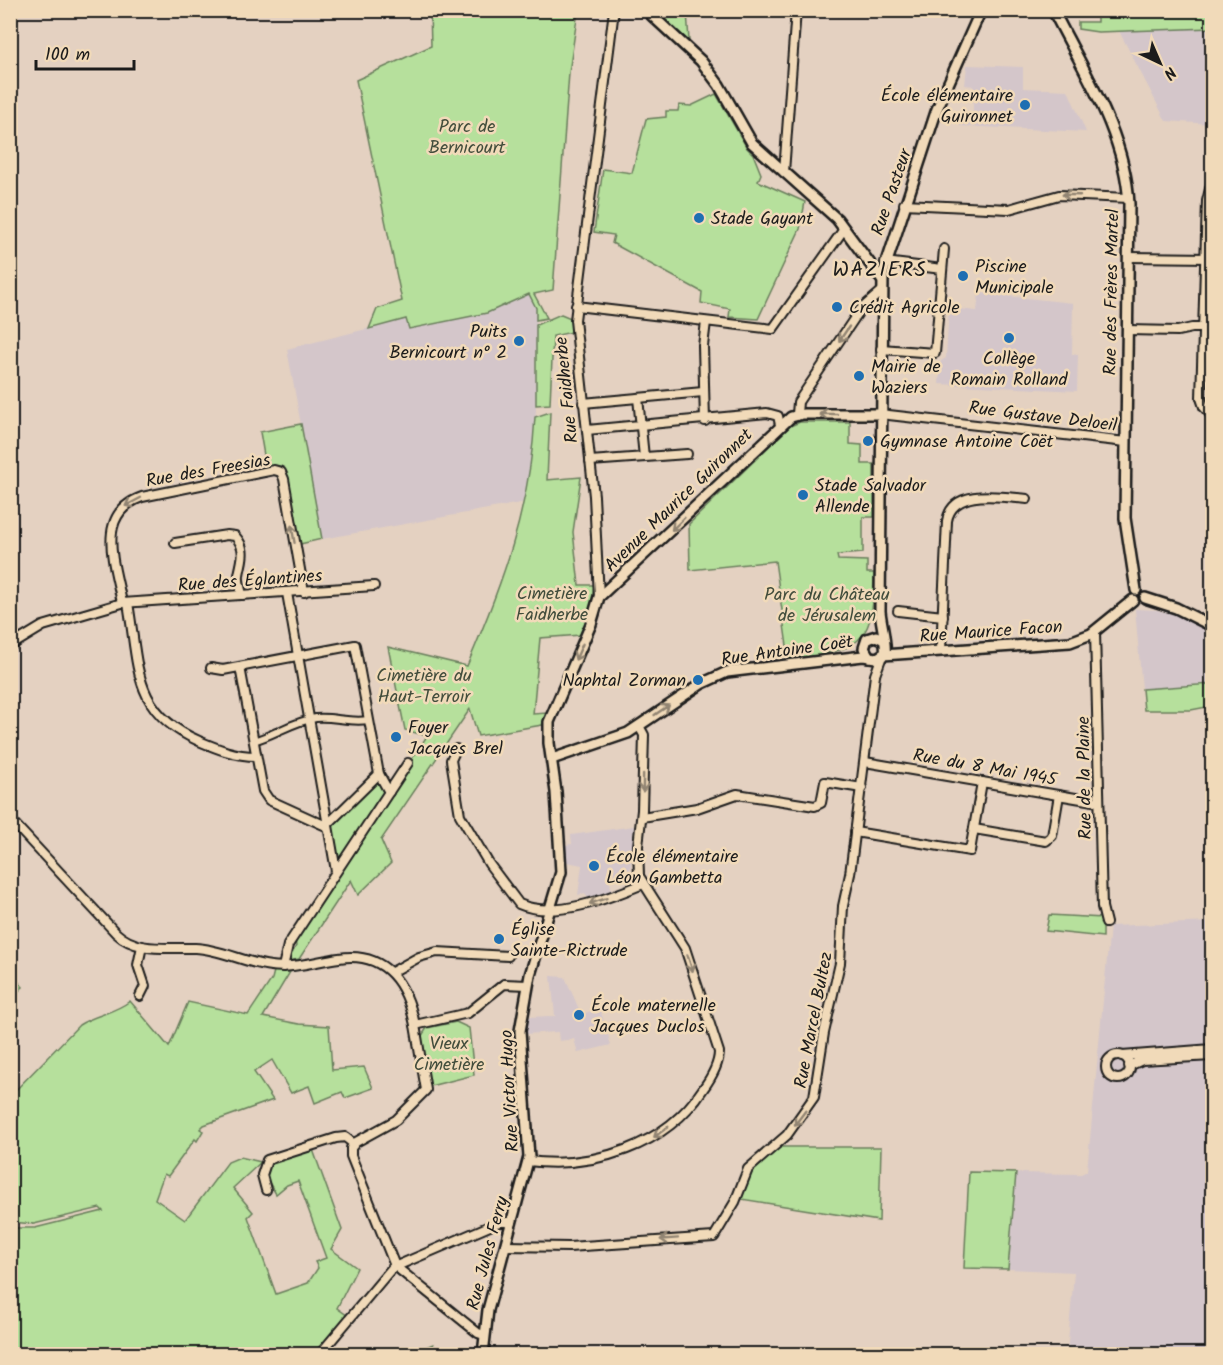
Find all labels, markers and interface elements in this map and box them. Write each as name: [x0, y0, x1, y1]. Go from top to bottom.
scale bar: [36, 33, 134, 71]
north arrow: [1130, 33, 1190, 93]
text: 100 m: [45, 41, 90, 70]
text: N: [1157, 60, 1182, 85]
place label: École élémentaire Guironnet: [881, 82, 1014, 132]
marker: École élémentaire Guironnet: [1018, 98, 1032, 112]
park label: Parc de Bernicourt: [428, 113, 507, 163]
street label: Rue Pasteur: [864, 144, 921, 240]
one-way arrow: [1061, 190, 1081, 201]
place label: Stade Gayant: [711, 205, 814, 234]
street label: Rue des Frères Martel: [1097, 208, 1128, 376]
marker: Stade Gayant: [692, 211, 706, 225]
place label: Piscine Municipale: [975, 253, 1054, 303]
district label: WAZIERS: [833, 254, 927, 287]
marker: Piscine Municipale: [956, 269, 970, 283]
place label: Crédit Agricole: [849, 294, 959, 323]
marker: Crédit Agricole: [830, 300, 844, 314]
place label: Puits Bernicourt n° 2: [389, 318, 507, 368]
one-way arrow: [838, 326, 850, 342]
marker: Collège Romain Rolland: [1002, 331, 1016, 345]
marker: Puits Bernicourt n° 2: [512, 334, 526, 348]
street label: Rue Faidherbe: [547, 335, 587, 445]
place label: Collège Romain Rolland: [950, 345, 1069, 395]
place label: Mairie de Waziers: [871, 353, 941, 403]
marker: Mairie de Waziers: [852, 369, 866, 383]
street label: Rue Gustave Deloeil: [967, 394, 1119, 441]
one-way arrow: [819, 408, 839, 420]
street label: Avenue Maurice Guironnet: [598, 421, 761, 580]
place label: Gymnase Antoine Coët: [880, 428, 1054, 457]
marker: Gymnase Antoine Coët: [861, 434, 875, 448]
street label: Rue des Freesias: [144, 446, 273, 497]
place label: Stade Salvador Allende: [815, 472, 927, 522]
marker: Stade Salvador Allende: [796, 488, 810, 502]
one-way arrow: [124, 497, 142, 508]
one-way arrow: [670, 517, 685, 532]
one-way arrow: [288, 525, 299, 544]
street label: Rue des Églantines: [177, 562, 324, 601]
park label: Cimetière Faidherbe: [516, 580, 588, 630]
park label: Parc du Château de Jérusalem: [764, 581, 890, 631]
street label: Rue Maurice Facon: [919, 613, 1063, 652]
street label: Rue Antoine Coët: [719, 628, 856, 675]
one-way arrow: [573, 643, 584, 661]
park label: Cimetière du Haut-Terroir: [376, 662, 472, 712]
place label: Naphtal Zorman: [562, 667, 686, 696]
marker: Naphtal Zorman: [691, 673, 705, 687]
one-way arrow: [653, 704, 670, 716]
place label: Foyer Jacques Brel: [408, 714, 504, 764]
street label: Rue de la Plaine: [1070, 716, 1101, 840]
marker: Foyer Jacques Brel: [389, 730, 403, 744]
street label: Rue du 8 Mai 1945: [911, 742, 1060, 796]
one-way arrow: [637, 773, 648, 793]
place label: École élémentaire Léon Gambetta: [606, 843, 738, 893]
marker: École élémentaire Léon Gambetta: [587, 859, 601, 873]
one-way arrow: [589, 896, 608, 907]
place label: Église Sainte-Rictrude: [511, 916, 628, 966]
marker: Église Sainte-Rictrude: [492, 932, 506, 946]
street label: Rue Marcel Bultez: [787, 950, 842, 1091]
one-way arrow: [685, 953, 696, 972]
place label: École maternelle Jacques Duclos: [591, 992, 716, 1042]
marker: École maternelle Jacques Duclos: [572, 1008, 586, 1022]
street label: Rue Victor Hugo: [493, 1029, 528, 1153]
park label: Vieux Cimetière: [414, 1030, 484, 1080]
one-way arrow: [794, 1109, 806, 1125]
one-way arrow: [654, 1125, 670, 1138]
street label: Rue Jules Ferry: [459, 1193, 518, 1314]
one-way arrow: [660, 1234, 680, 1245]

